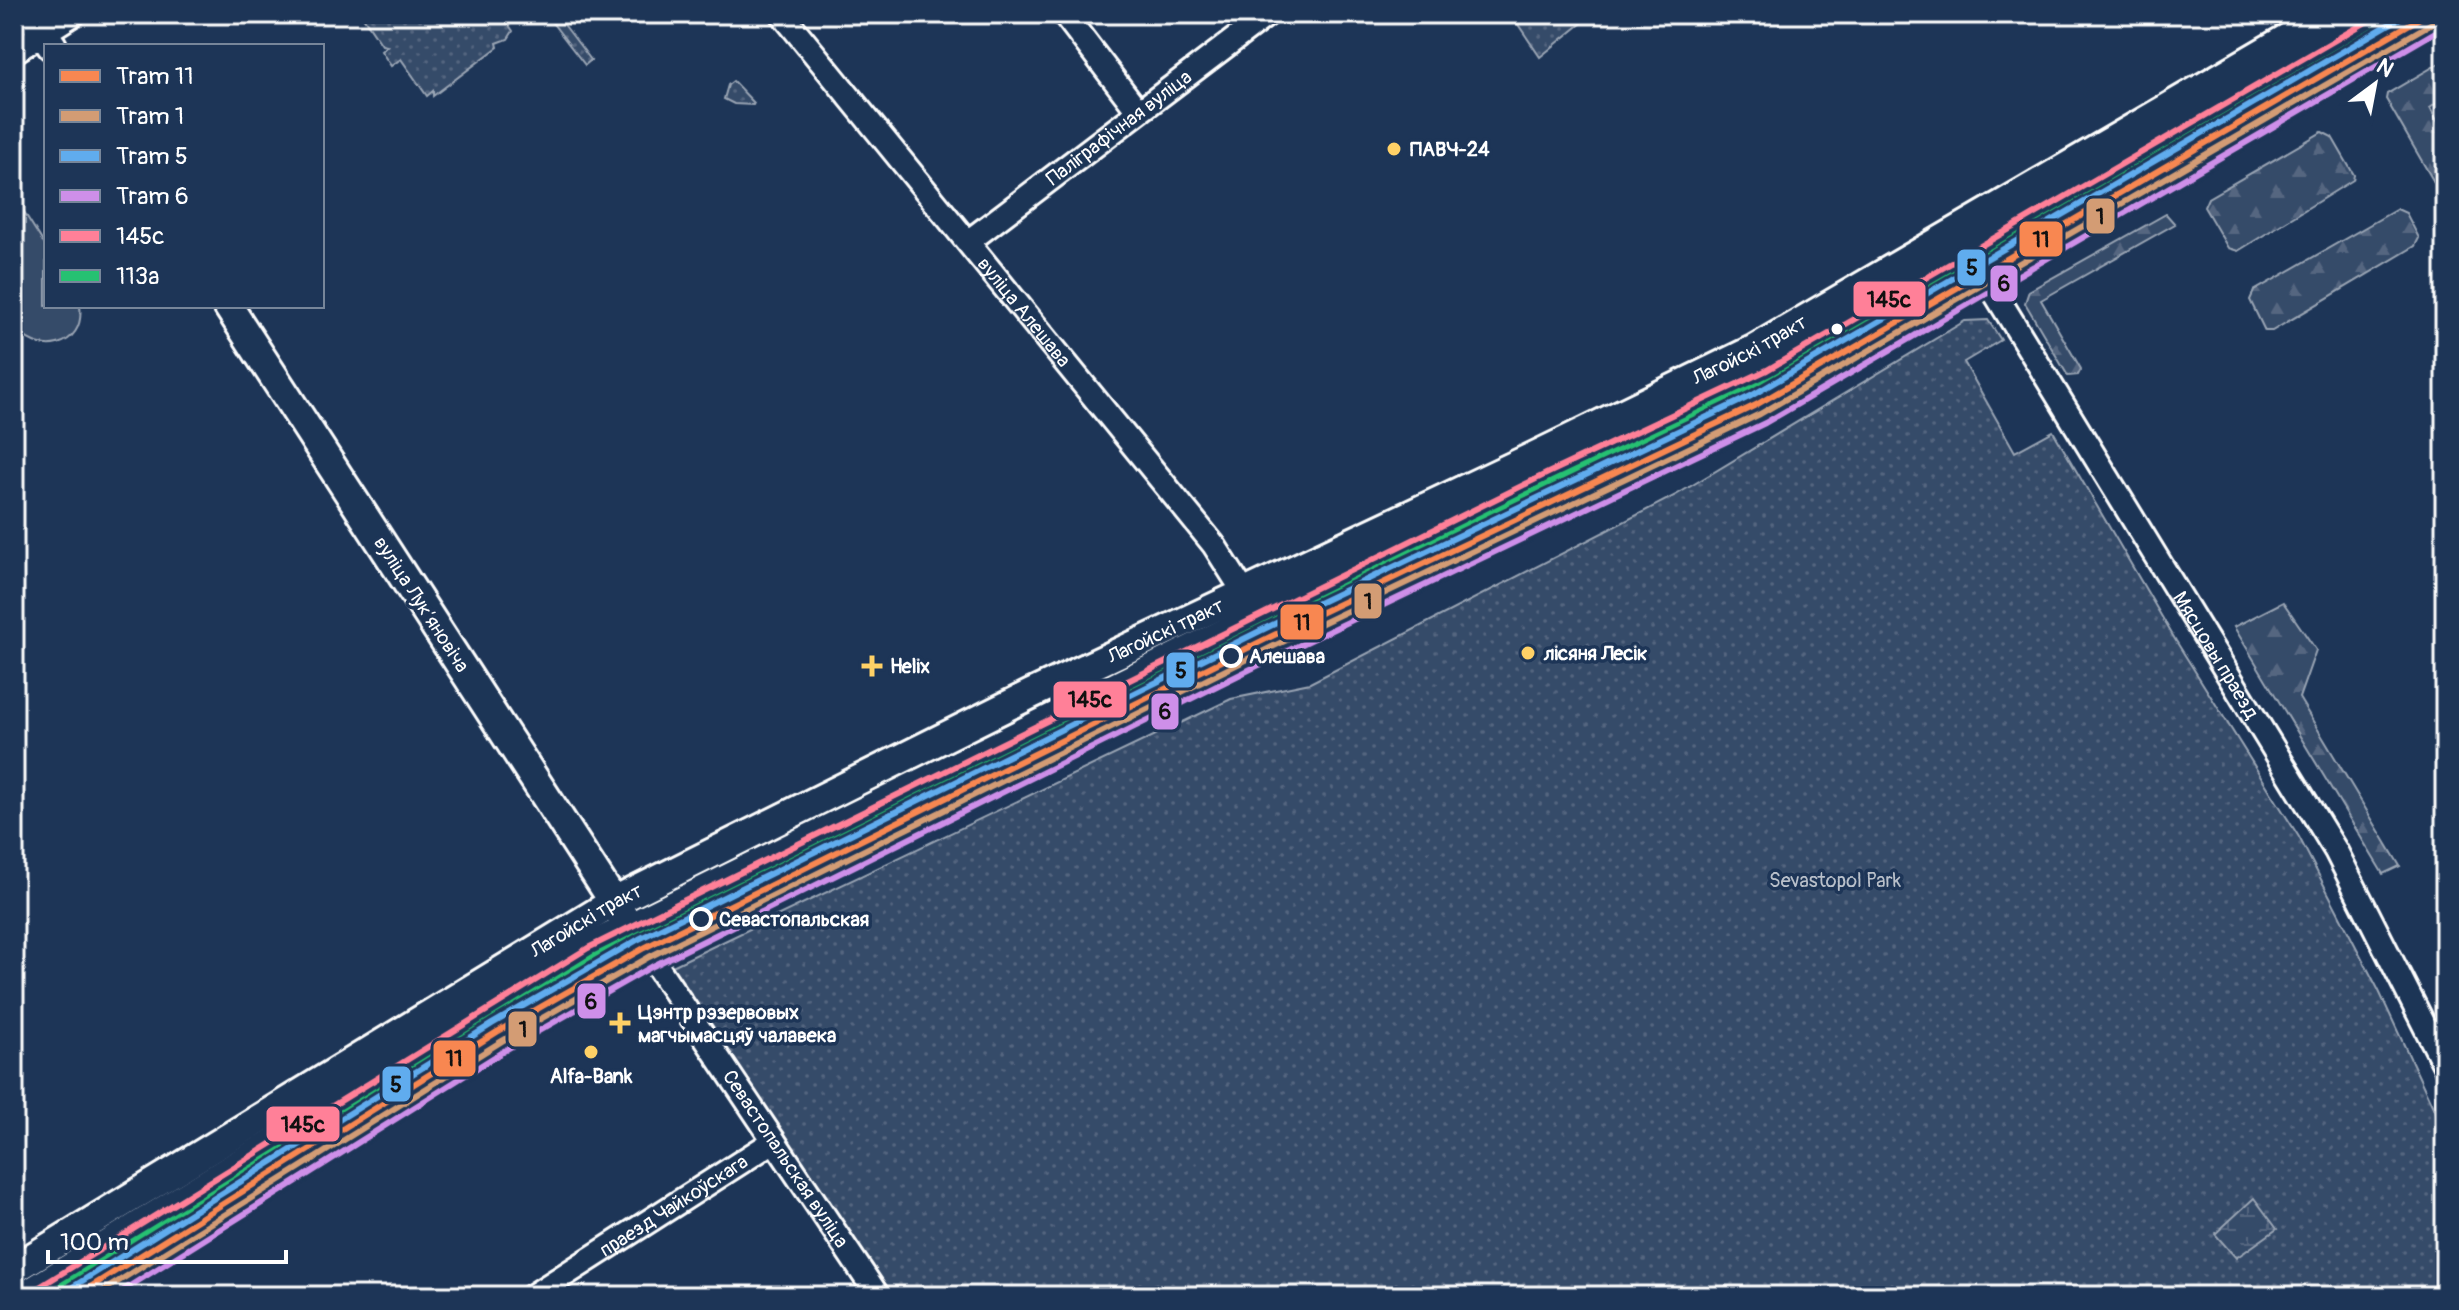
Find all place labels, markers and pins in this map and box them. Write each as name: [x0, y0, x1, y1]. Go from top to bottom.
place label: ПАВЧ-24: [1410, 137, 1490, 162]
marker: ПАВЧ-24: [1385, 140, 1403, 158]
unlabelled marker: [1829, 321, 1845, 337]
place label: лісяня Лесік: [1543, 641, 1647, 666]
place label: Алешава: [1249, 644, 1325, 669]
marker: лісяня Лесік: [1519, 644, 1537, 662]
marker: Алешава: [1220, 645, 1242, 667]
place label: Helix: [890, 654, 930, 679]
marker: Helix: [861, 655, 883, 677]
place label: Севастопальская: [719, 907, 869, 932]
marker: Севастопальская: [690, 908, 712, 930]
place label: Цэнтр рэзервовых магчымасцяў чалавека: [638, 1000, 836, 1048]
marker: Цэнтр рэзервовых магчымасцяў чалавека: [609, 1012, 631, 1034]
marker: Alfa-Bank: [582, 1043, 600, 1061]
place label: Alfa-Bank: [550, 1064, 633, 1089]

